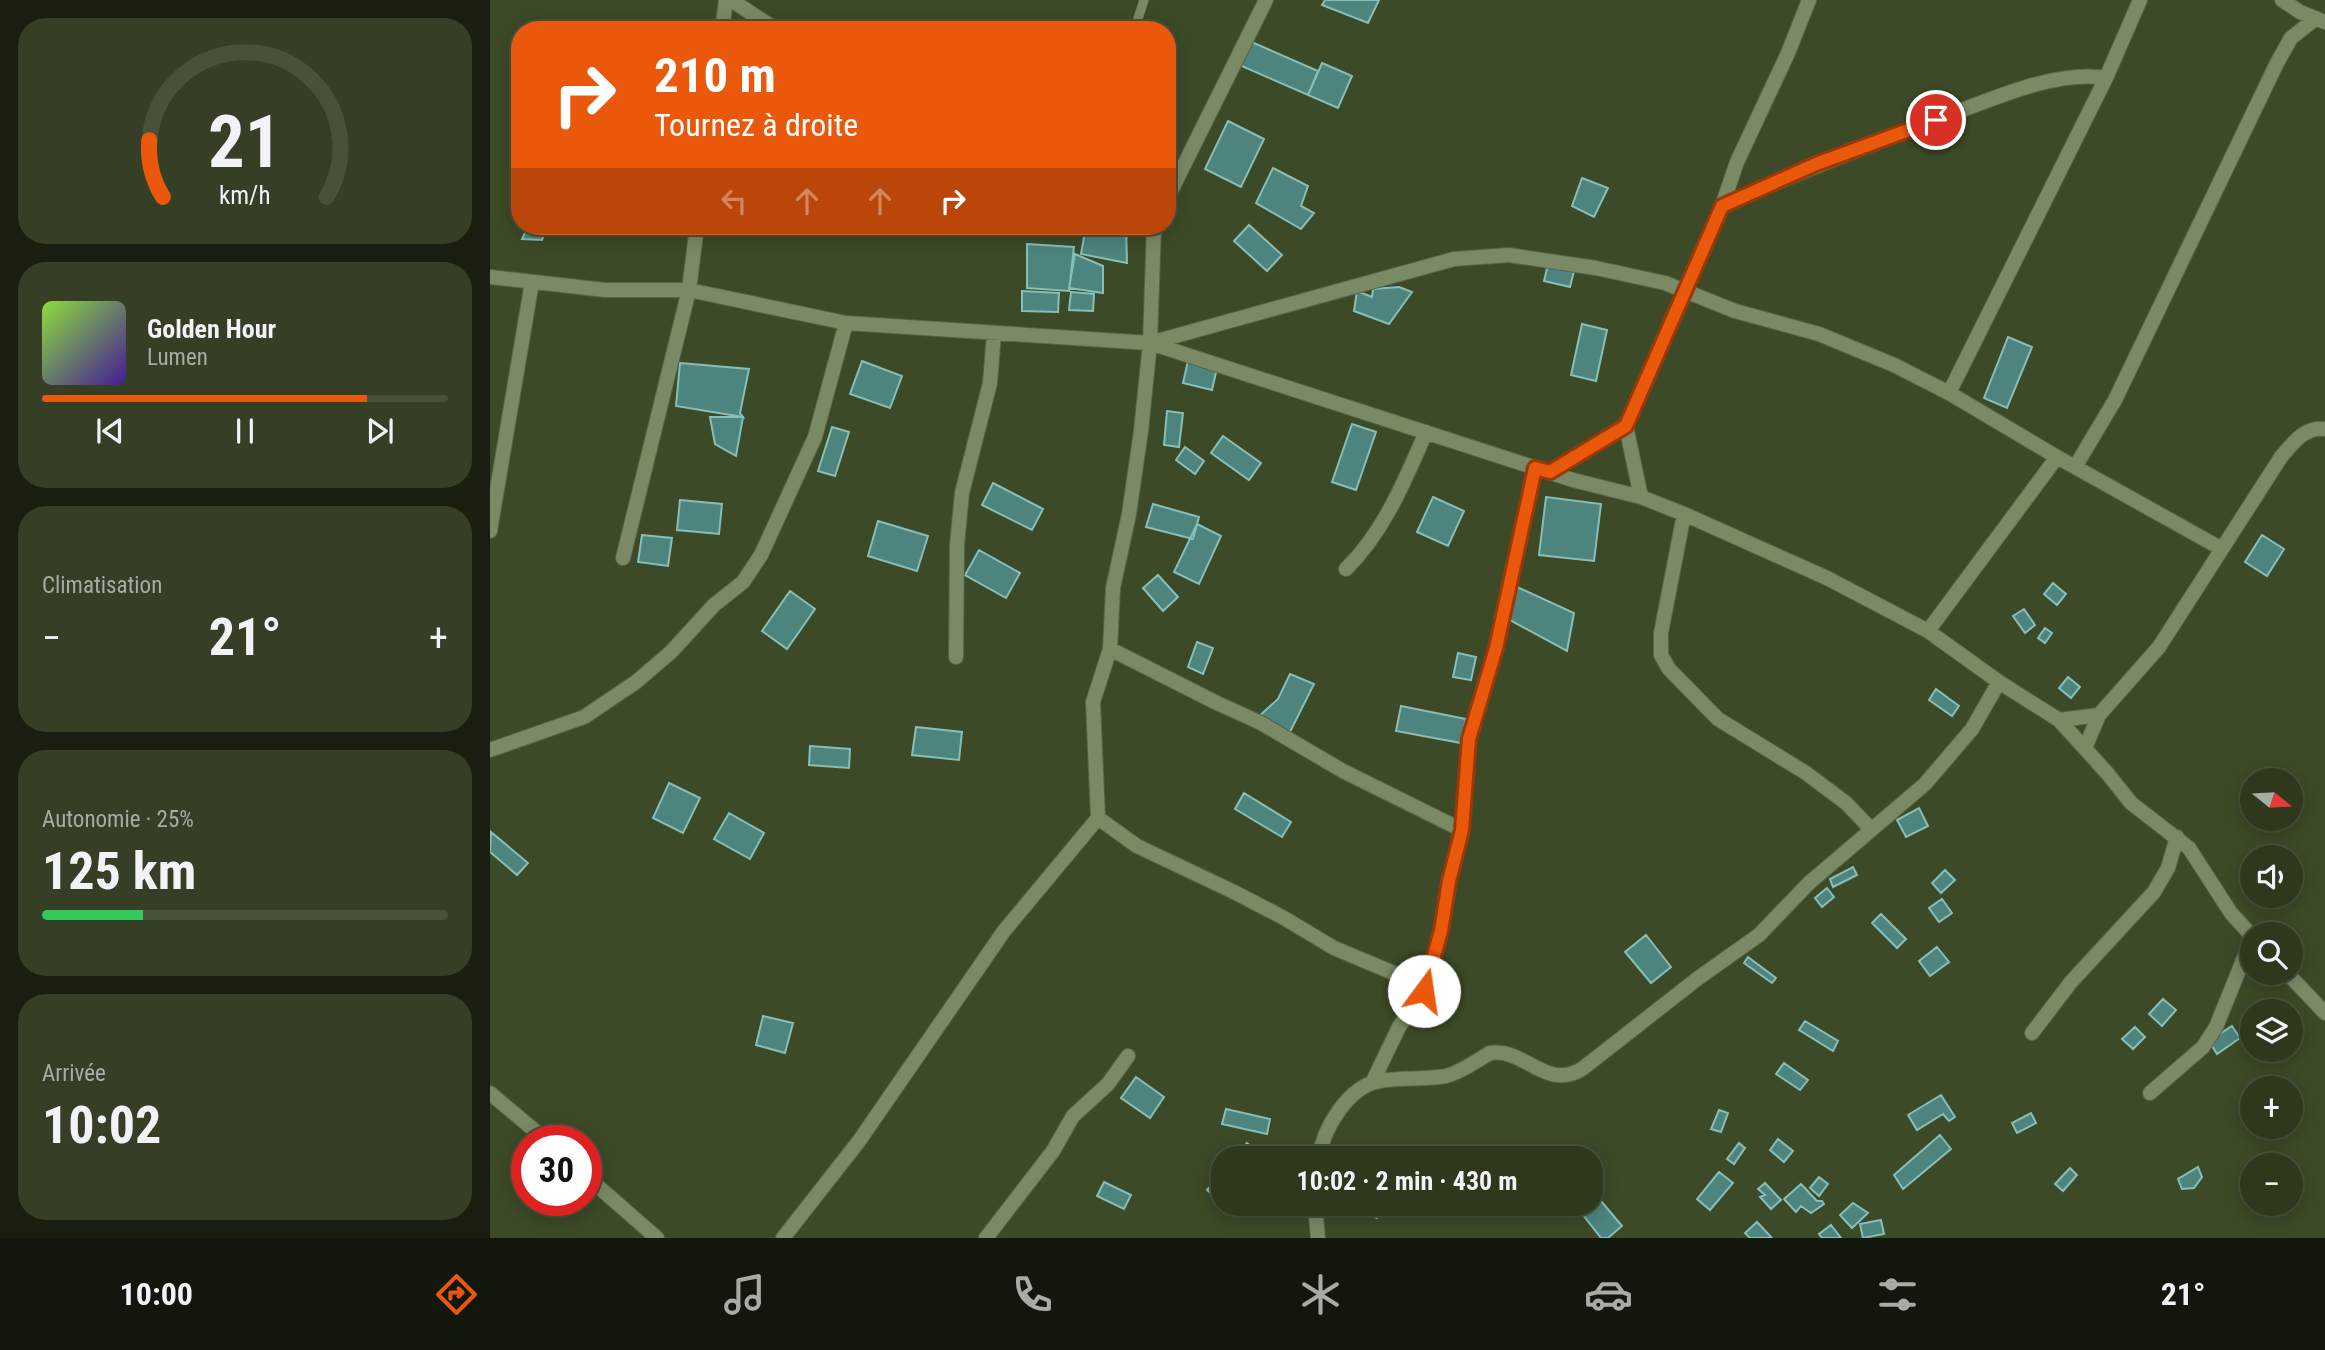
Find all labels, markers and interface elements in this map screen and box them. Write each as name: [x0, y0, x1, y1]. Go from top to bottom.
text: 210 m: [654, 47, 776, 104]
icon: right: [539, 49, 630, 140]
pin: [1906, 90, 1966, 150]
text: 21: [208, 99, 282, 185]
icon: arrive: [1917, 101, 1955, 139]
text: Tournez à droite: [654, 106, 858, 144]
text: km/h: [219, 181, 271, 210]
icon: left: [715, 182, 753, 220]
icon: ahead: [788, 182, 826, 220]
icon: ahead: [861, 182, 899, 220]
icon: right: [934, 182, 972, 220]
text: Golden Hour: [147, 314, 276, 344]
text: Lumen: [147, 344, 208, 371]
icon: previous: [91, 412, 129, 450]
icon: pause: [226, 412, 264, 450]
icon: next: [361, 412, 399, 450]
text: Climatisation: [42, 572, 162, 599]
text: 21°: [209, 607, 281, 668]
text: −: [42, 616, 61, 660]
text: +: [429, 616, 448, 660]
north arrow: [2240, 768, 2303, 831]
map controls: [2240, 768, 2303, 1216]
text: Autonomie · 25%: [42, 806, 194, 833]
text: 125 km: [42, 841, 196, 902]
button: sound: [2240, 845, 2303, 908]
button: search: [2240, 922, 2303, 985]
position arrow: [1387, 954, 1461, 1028]
button: layers: [2240, 999, 2303, 1062]
text: Arrivée: [42, 1060, 106, 1087]
button: +: [2240, 1076, 2303, 1139]
text: 10:02: [42, 1095, 161, 1156]
speed limit sign: 30: [511, 1125, 602, 1216]
button: −: [2240, 1153, 2303, 1216]
text: 10:02 · 2 min · 430 m: [1297, 1166, 1517, 1196]
icon: directions: [432, 1270, 481, 1319]
icon: music: [720, 1270, 769, 1319]
icon: phone: [1008, 1270, 1057, 1319]
icon: climate: [1296, 1270, 1345, 1319]
icon: car: [1584, 1270, 1633, 1319]
icon: filters: [1873, 1270, 1922, 1319]
text: 10:00: [120, 1275, 193, 1313]
text: 21°: [2161, 1275, 2205, 1313]

